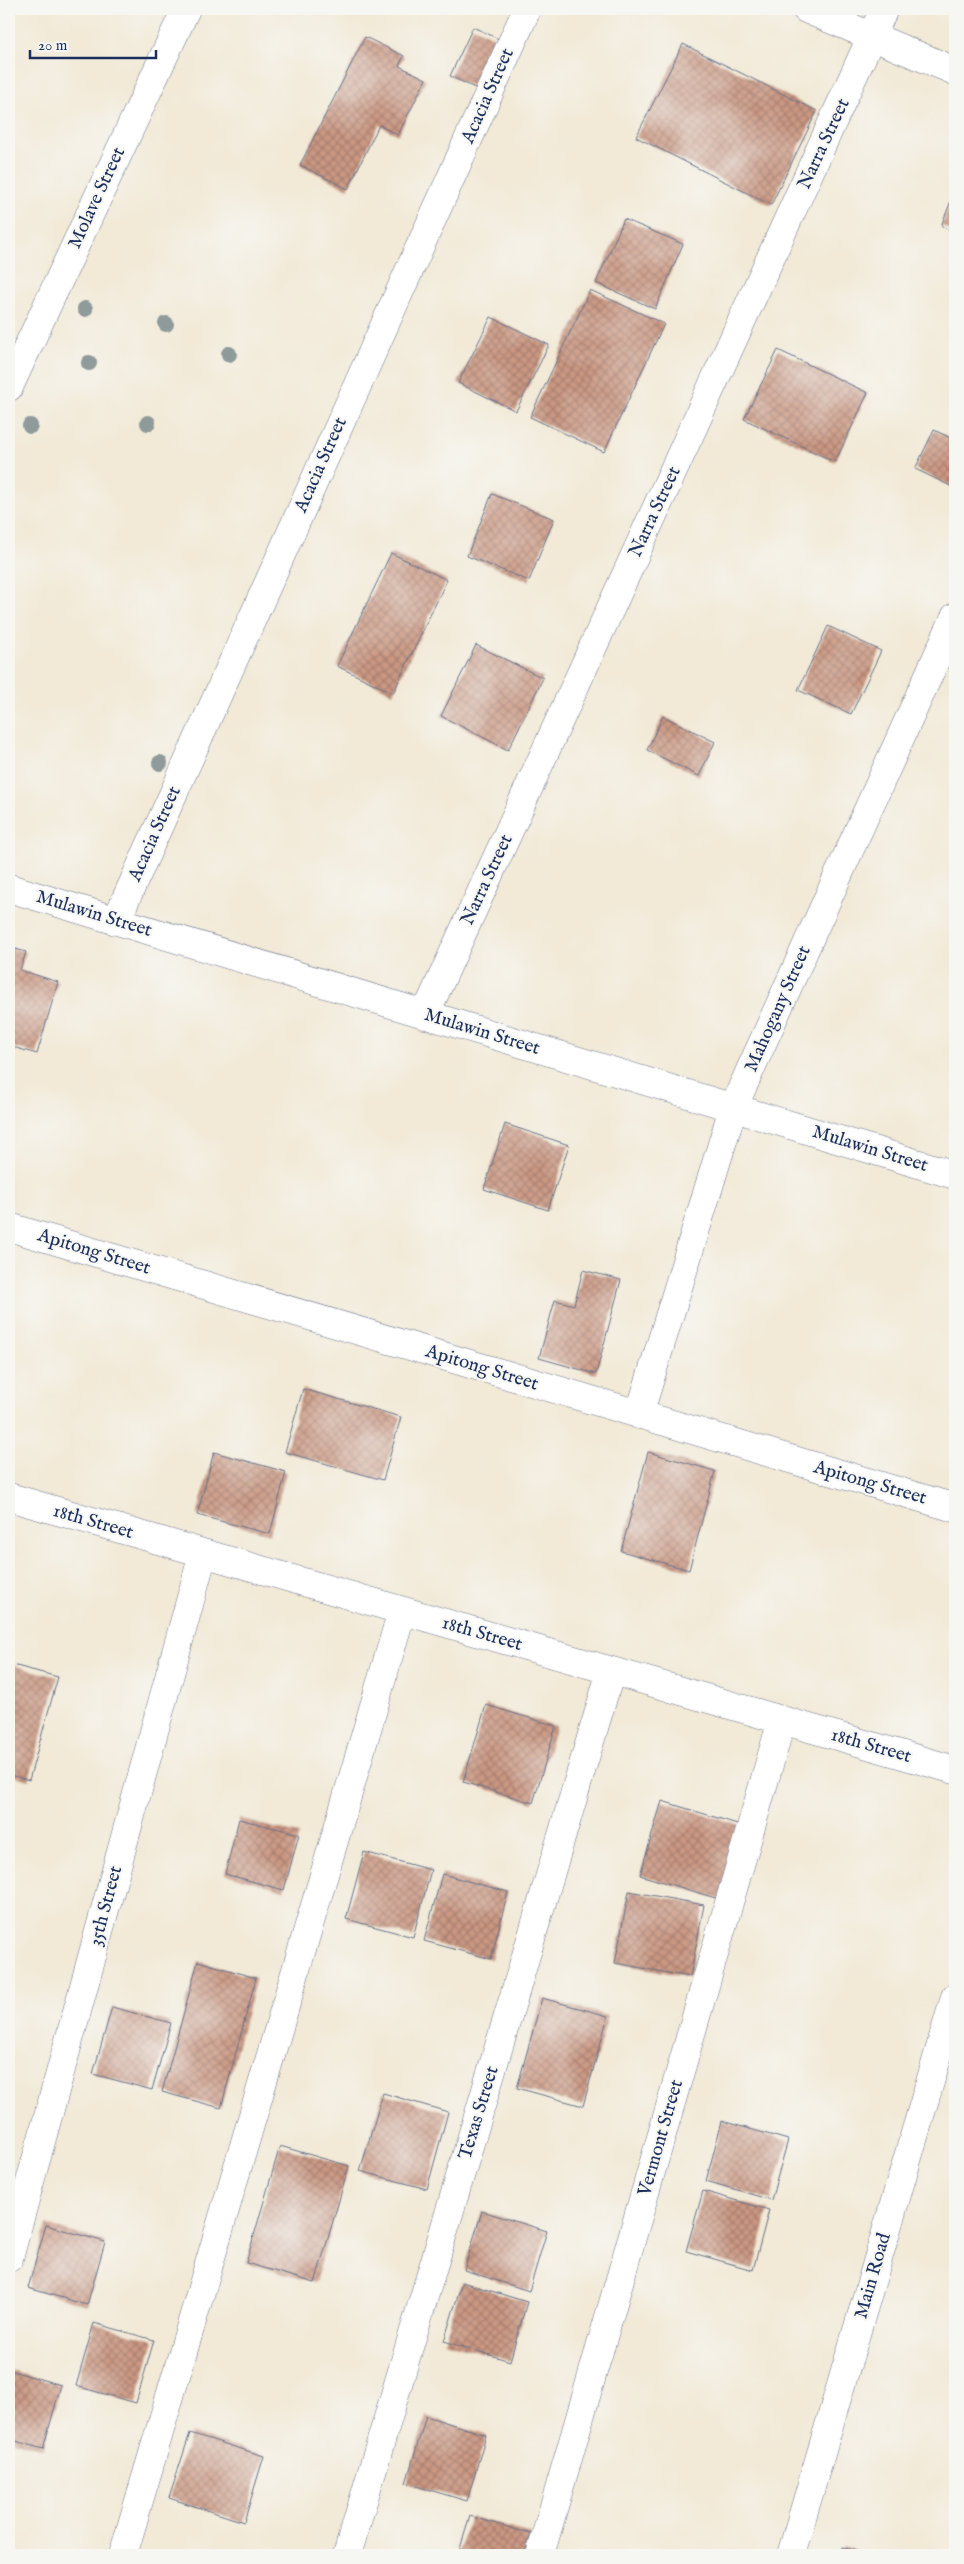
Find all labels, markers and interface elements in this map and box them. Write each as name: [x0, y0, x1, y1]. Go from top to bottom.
scale bar: [30, 28, 156, 60]
text: 20 m: [38, 36, 68, 55]
street label: Acacia Street: [456, 44, 520, 148]
street label: Narra Street: [792, 94, 856, 193]
street label: Molave Street: [63, 143, 131, 253]
street label: Acacia Street: [289, 413, 353, 517]
street label: Narra Street: [623, 462, 687, 561]
street label: Acacia Street: [123, 782, 187, 886]
street label: Narra Street: [455, 830, 519, 929]
street label: Mulawin Street: [33, 885, 155, 943]
street label: Mahogany Street: [739, 942, 817, 1076]
street label: Mulawin Street: [421, 1003, 543, 1061]
street label: Mulawin Street: [809, 1120, 931, 1178]
street label: Apitong Street: [34, 1223, 154, 1281]
street label: Apitong Street: [422, 1339, 542, 1397]
street label: Apitong Street: [810, 1455, 930, 1511]
street label: 18th Street: [50, 1499, 136, 1545]
street label: 18th Street: [439, 1611, 525, 1657]
street label: 18th Street: [828, 1723, 914, 1769]
street label: 35th Street: [84, 1863, 128, 1949]
street label: Texas Street: [453, 2063, 505, 2163]
street label: Vermont Street: [633, 2077, 689, 2200]
street label: Main Road: [849, 2229, 897, 2322]

